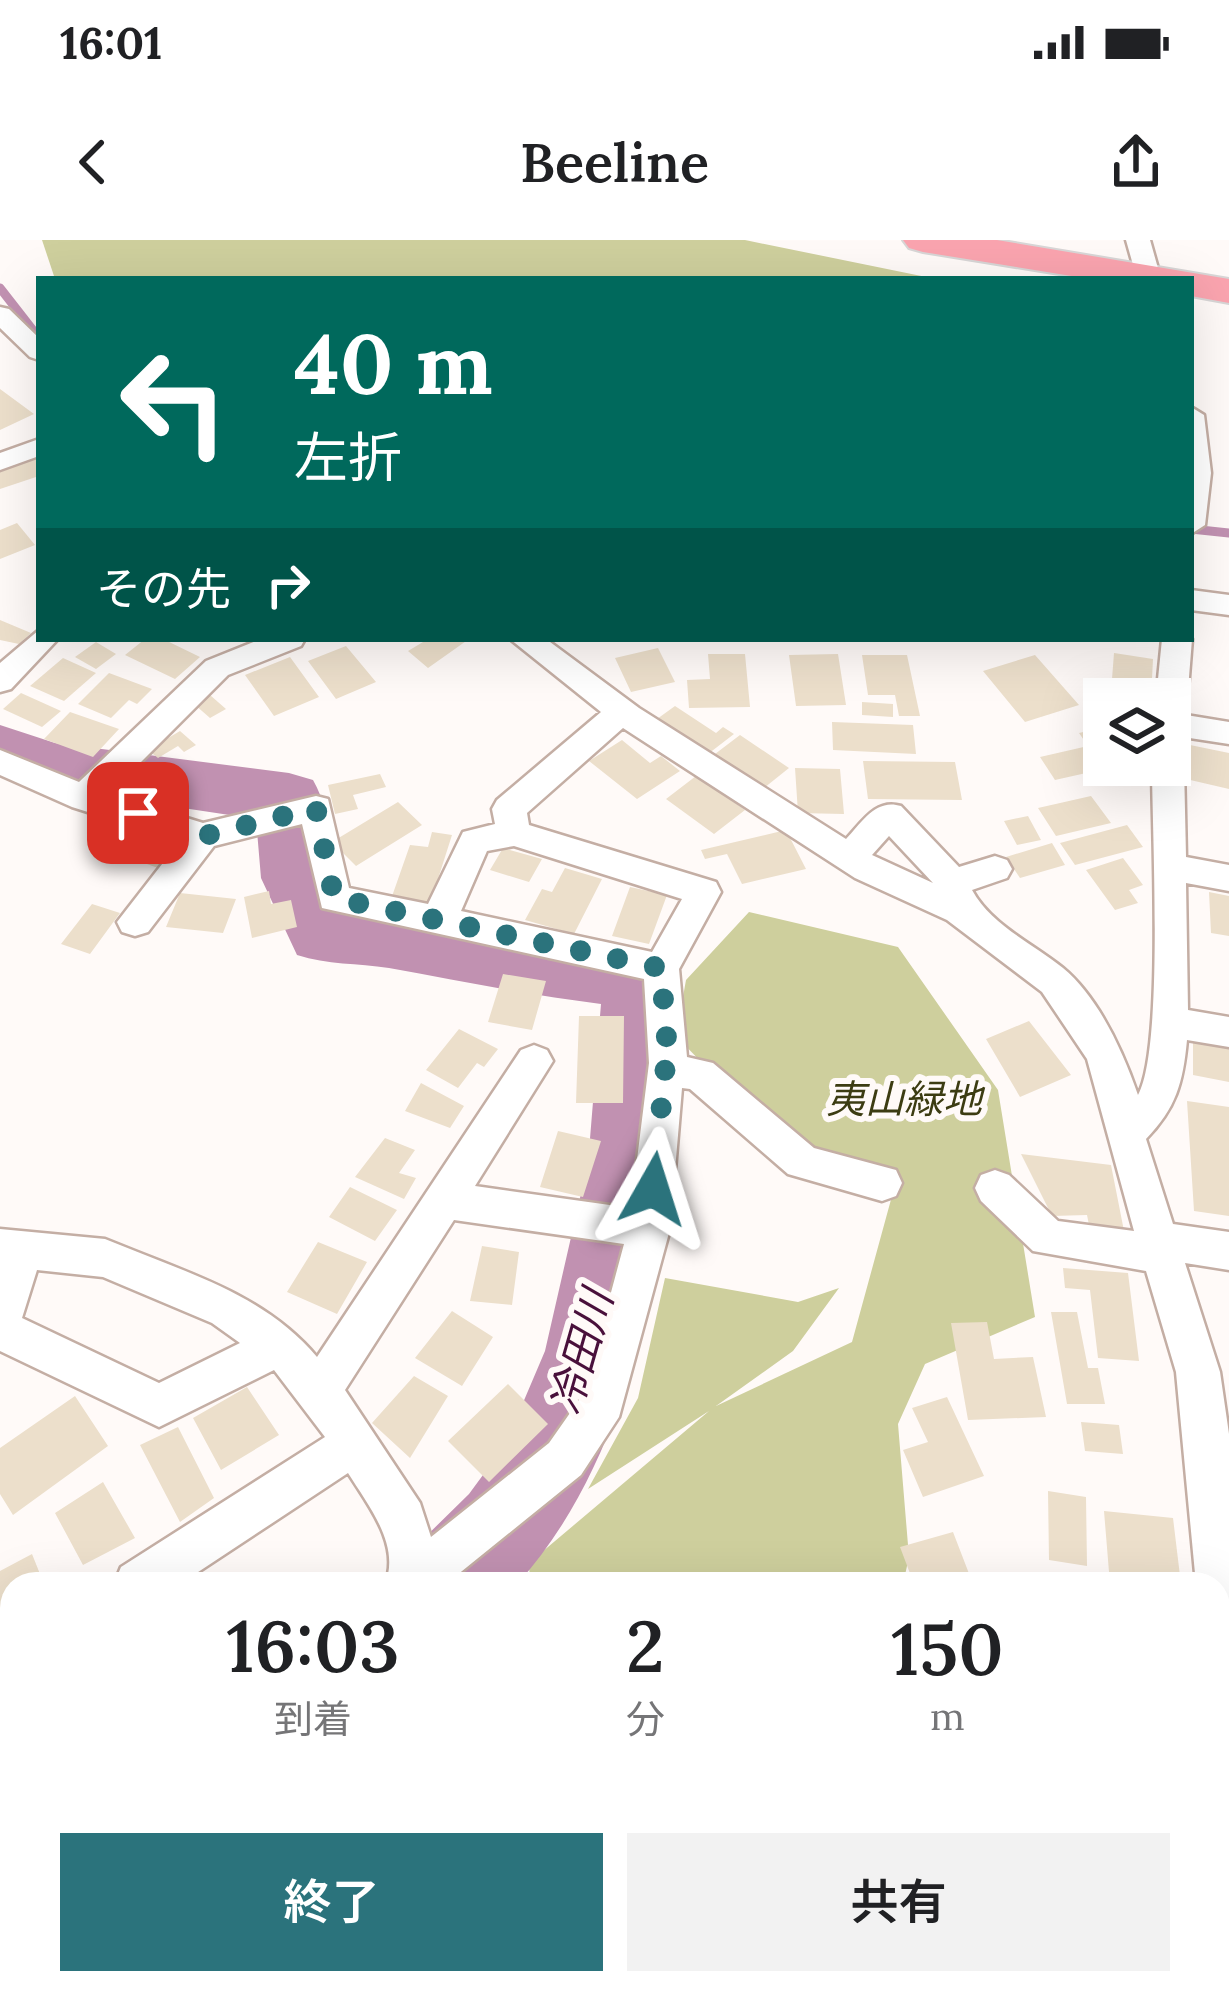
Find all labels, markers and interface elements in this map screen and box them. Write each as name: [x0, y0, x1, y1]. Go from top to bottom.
text: 16:01: [60, 14, 162, 71]
text: Beeline: [520, 128, 709, 197]
icon: back: [60, 129, 126, 195]
icon: share: [1103, 129, 1169, 195]
text: 40 m: [294, 309, 493, 417]
icon: left: [96, 324, 252, 480]
text: 左折: [294, 423, 402, 492]
icon: right: [255, 552, 321, 618]
text: その先: [96, 560, 231, 617]
map controls: [1083, 678, 1191, 786]
button: layers: [1083, 678, 1191, 786]
pin: [87, 762, 189, 864]
icon: arrive: [105, 780, 171, 846]
park label: 夷山緑地: [826, 1074, 986, 1124]
position arrow: [590, 1126, 716, 1252]
water label: 冷田川: [538, 1280, 625, 1420]
text: 16:03: [226, 1600, 400, 1692]
text: 2: [626, 1600, 665, 1692]
text: 150: [891, 1603, 1004, 1695]
text: m: [930, 1691, 965, 1741]
text: 到着: [274, 1694, 352, 1744]
text: 分: [626, 1694, 665, 1744]
button: 終了: [60, 1833, 603, 1971]
button: 共有: [627, 1833, 1170, 1971]

